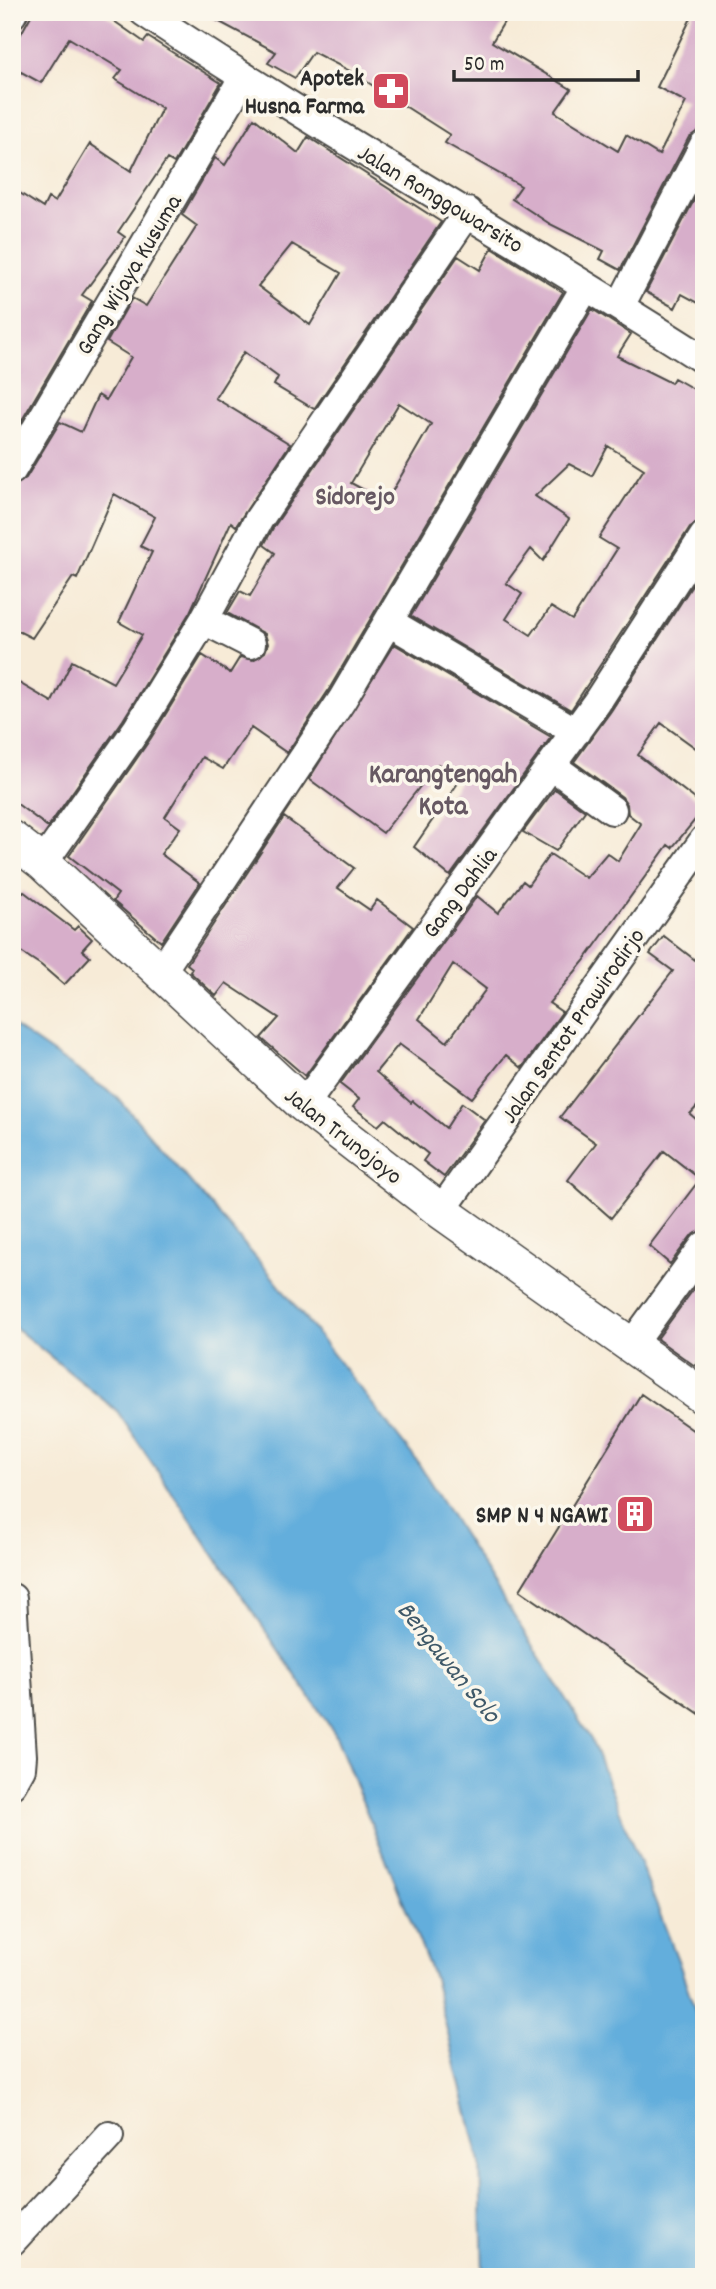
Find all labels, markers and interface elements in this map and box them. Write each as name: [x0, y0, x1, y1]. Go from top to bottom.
scale bar: [454, 38, 637, 82]
text: 50 m: [464, 51, 504, 81]
place label: Apotek Husna Farma: [245, 63, 365, 125]
pharmacy icon: Apotek Husna Farma: [370, 70, 412, 112]
street label: Jalan Ronggowarsito: [350, 137, 529, 264]
street label: Gang Wijaya Kusuma: [69, 188, 192, 362]
district label: Sidorejo: [315, 480, 395, 517]
district label: Karangtengah Kota: [369, 757, 517, 829]
street label: Gang Dahlia: [416, 840, 507, 947]
street label: Jalan Sentot Prawirodirjo: [494, 922, 655, 1131]
street label: Jalan Trunojoyo: [276, 1080, 408, 1194]
building icon: SMP N 4 NGAWI: [614, 1493, 656, 1535]
place label: SMP N 4 NGAWI: [476, 1500, 609, 1534]
water label: Bengawan Solo: [387, 1594, 509, 1733]

